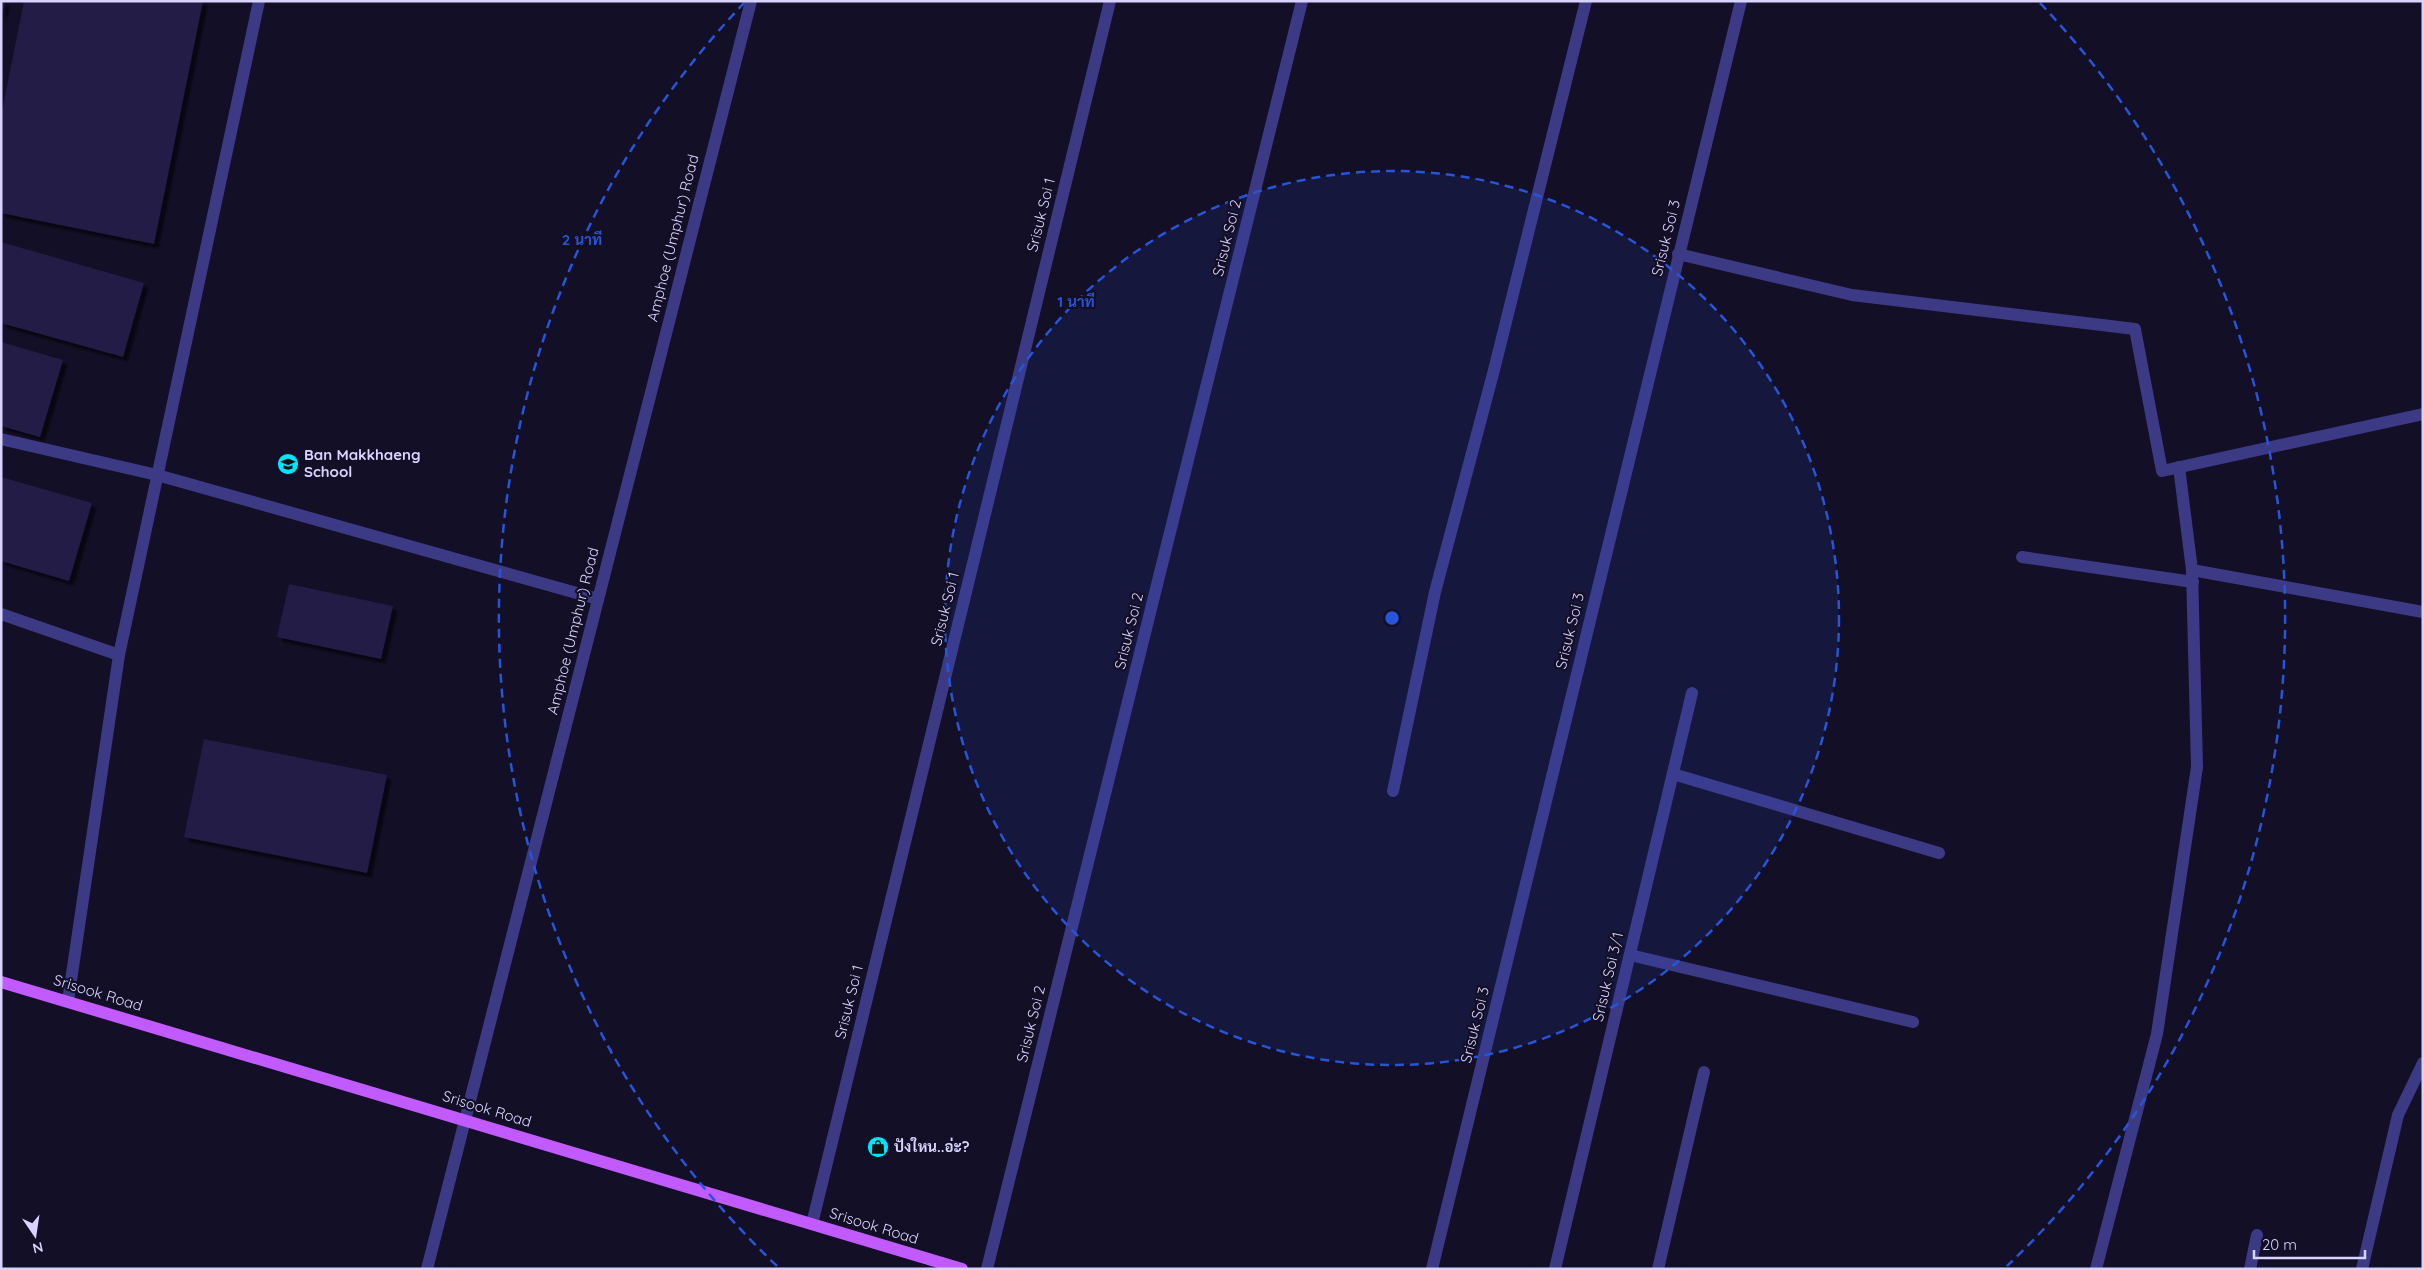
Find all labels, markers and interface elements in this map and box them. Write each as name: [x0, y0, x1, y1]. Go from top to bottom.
street label: Amphoe (Umphur) Road: [643, 152, 702, 323]
street label: Srisuk Soi 1: [1022, 176, 1059, 254]
street label: Srisuk Soi 2: [1208, 198, 1245, 278]
street label: Srisuk Soi 3: [1647, 198, 1684, 278]
text: 2 นาที: [562, 230, 602, 249]
text: 1 นาที: [1057, 292, 1095, 311]
place label: Ban Makkhaeng School: [304, 445, 421, 481]
school or university icon: Ban Makkhaeng School: [276, 452, 300, 476]
street label: Amphoe (Umphur) Road: [543, 545, 602, 716]
street label: Srisuk Soi 1: [926, 570, 963, 648]
street label: Srisuk Soi 2: [1110, 591, 1147, 671]
street label: Srisuk Soi 3: [1551, 591, 1588, 671]
centre of rings: [1383, 609, 1401, 627]
street label: Srisuk Soi 3/1: [1588, 930, 1627, 1023]
street label: Srisuk Soi 1: [830, 963, 867, 1041]
street label: Srisook Road: [51, 970, 145, 1015]
street label: Srisuk Soi 2: [1012, 984, 1049, 1064]
street label: Srisuk Soi 3: [1456, 985, 1493, 1065]
street label: Srisook Road: [440, 1086, 534, 1131]
shop icon: ปังใหน..อ่ะ?: [866, 1135, 890, 1159]
place label: ปังใหน..อ่ะ?: [894, 1137, 970, 1156]
street label: Srisook Road: [827, 1203, 921, 1248]
north arrow: [10, 1210, 60, 1260]
scale bar: [2254, 1228, 2365, 1260]
text: 20 m: [2262, 1235, 2297, 1254]
text: N: [31, 1238, 45, 1258]

